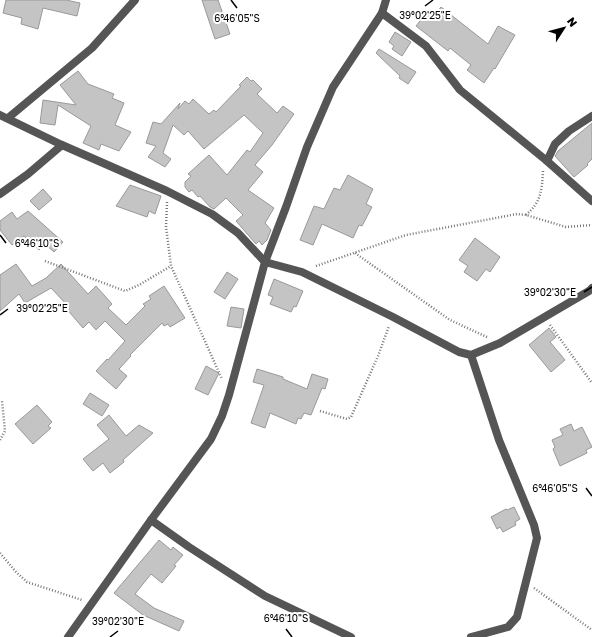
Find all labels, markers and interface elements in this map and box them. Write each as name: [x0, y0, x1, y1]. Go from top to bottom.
north arrow: [544, 8, 584, 48]
text: 39°02'25"E: [399, 9, 451, 21]
text: 6°46'05"S: [214, 12, 260, 24]
text: N: [565, 15, 580, 29]
text: 6°46'10"S: [15, 237, 59, 249]
text: 39°02'30"E: [524, 286, 576, 298]
text: 39°02'25"E: [16, 302, 68, 314]
text: 6°46'05"S: [532, 482, 578, 494]
text: 6°46'10"S: [264, 612, 308, 624]
text: 39°02'30"E: [92, 615, 144, 627]

